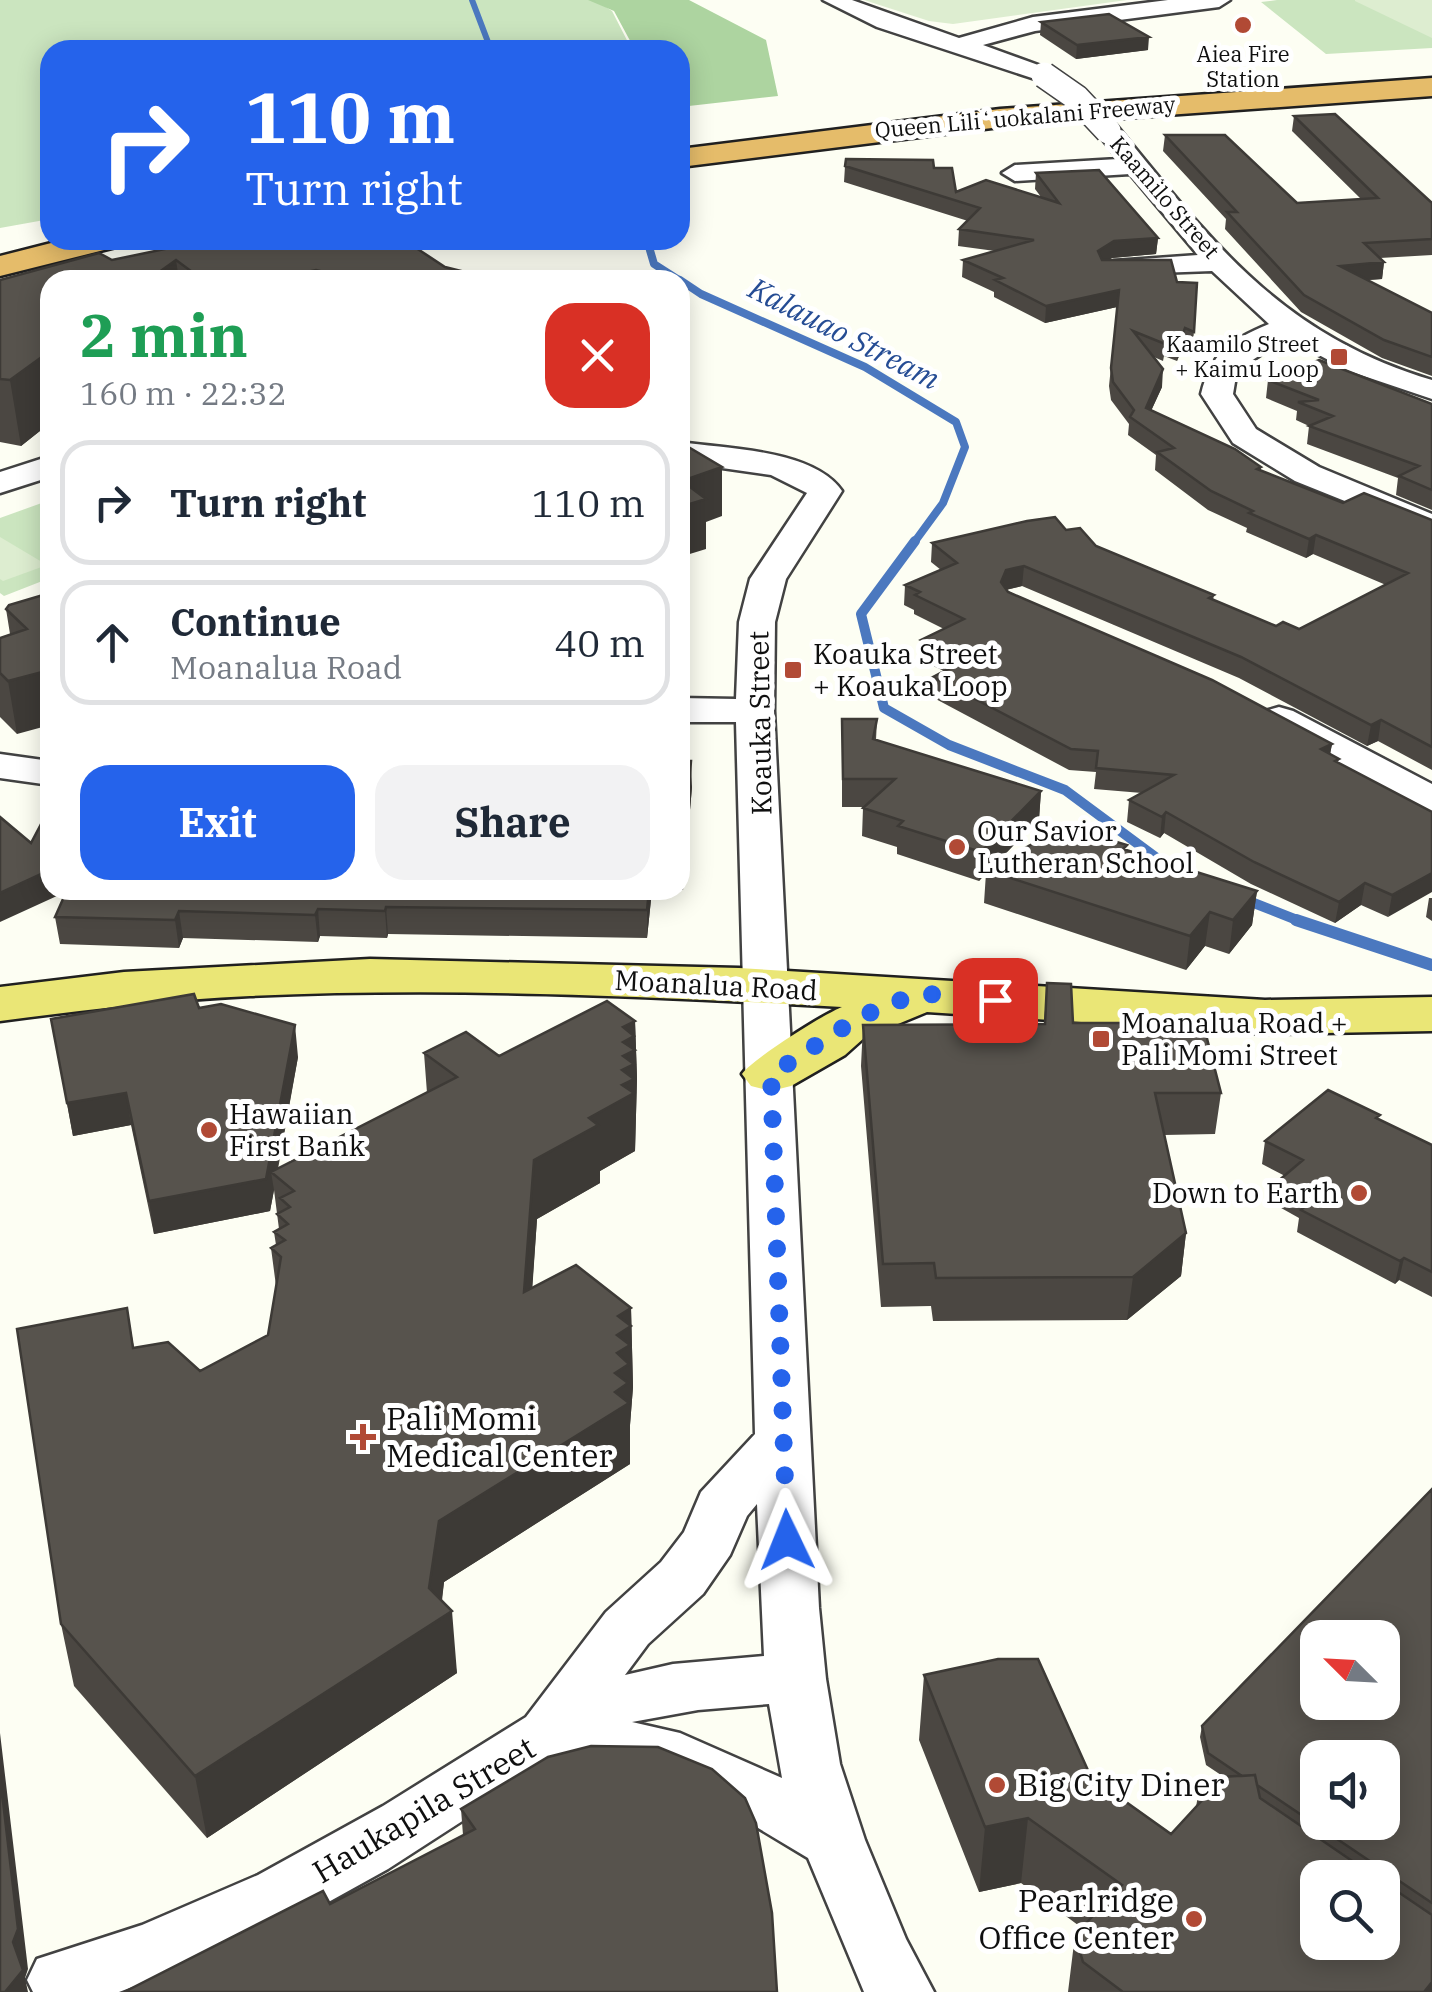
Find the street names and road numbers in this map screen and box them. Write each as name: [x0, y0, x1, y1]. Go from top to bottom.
street label: Queen Liliʻuokalani Freeway: [874, 89, 1177, 144]
street label: Kaamilo Street: [1104, 129, 1227, 264]
street label: Koauka Street: [739, 630, 780, 816]
street label: Moanalua Road: [614, 961, 818, 1008]
street label: Haukapila Street: [304, 1726, 543, 1892]

